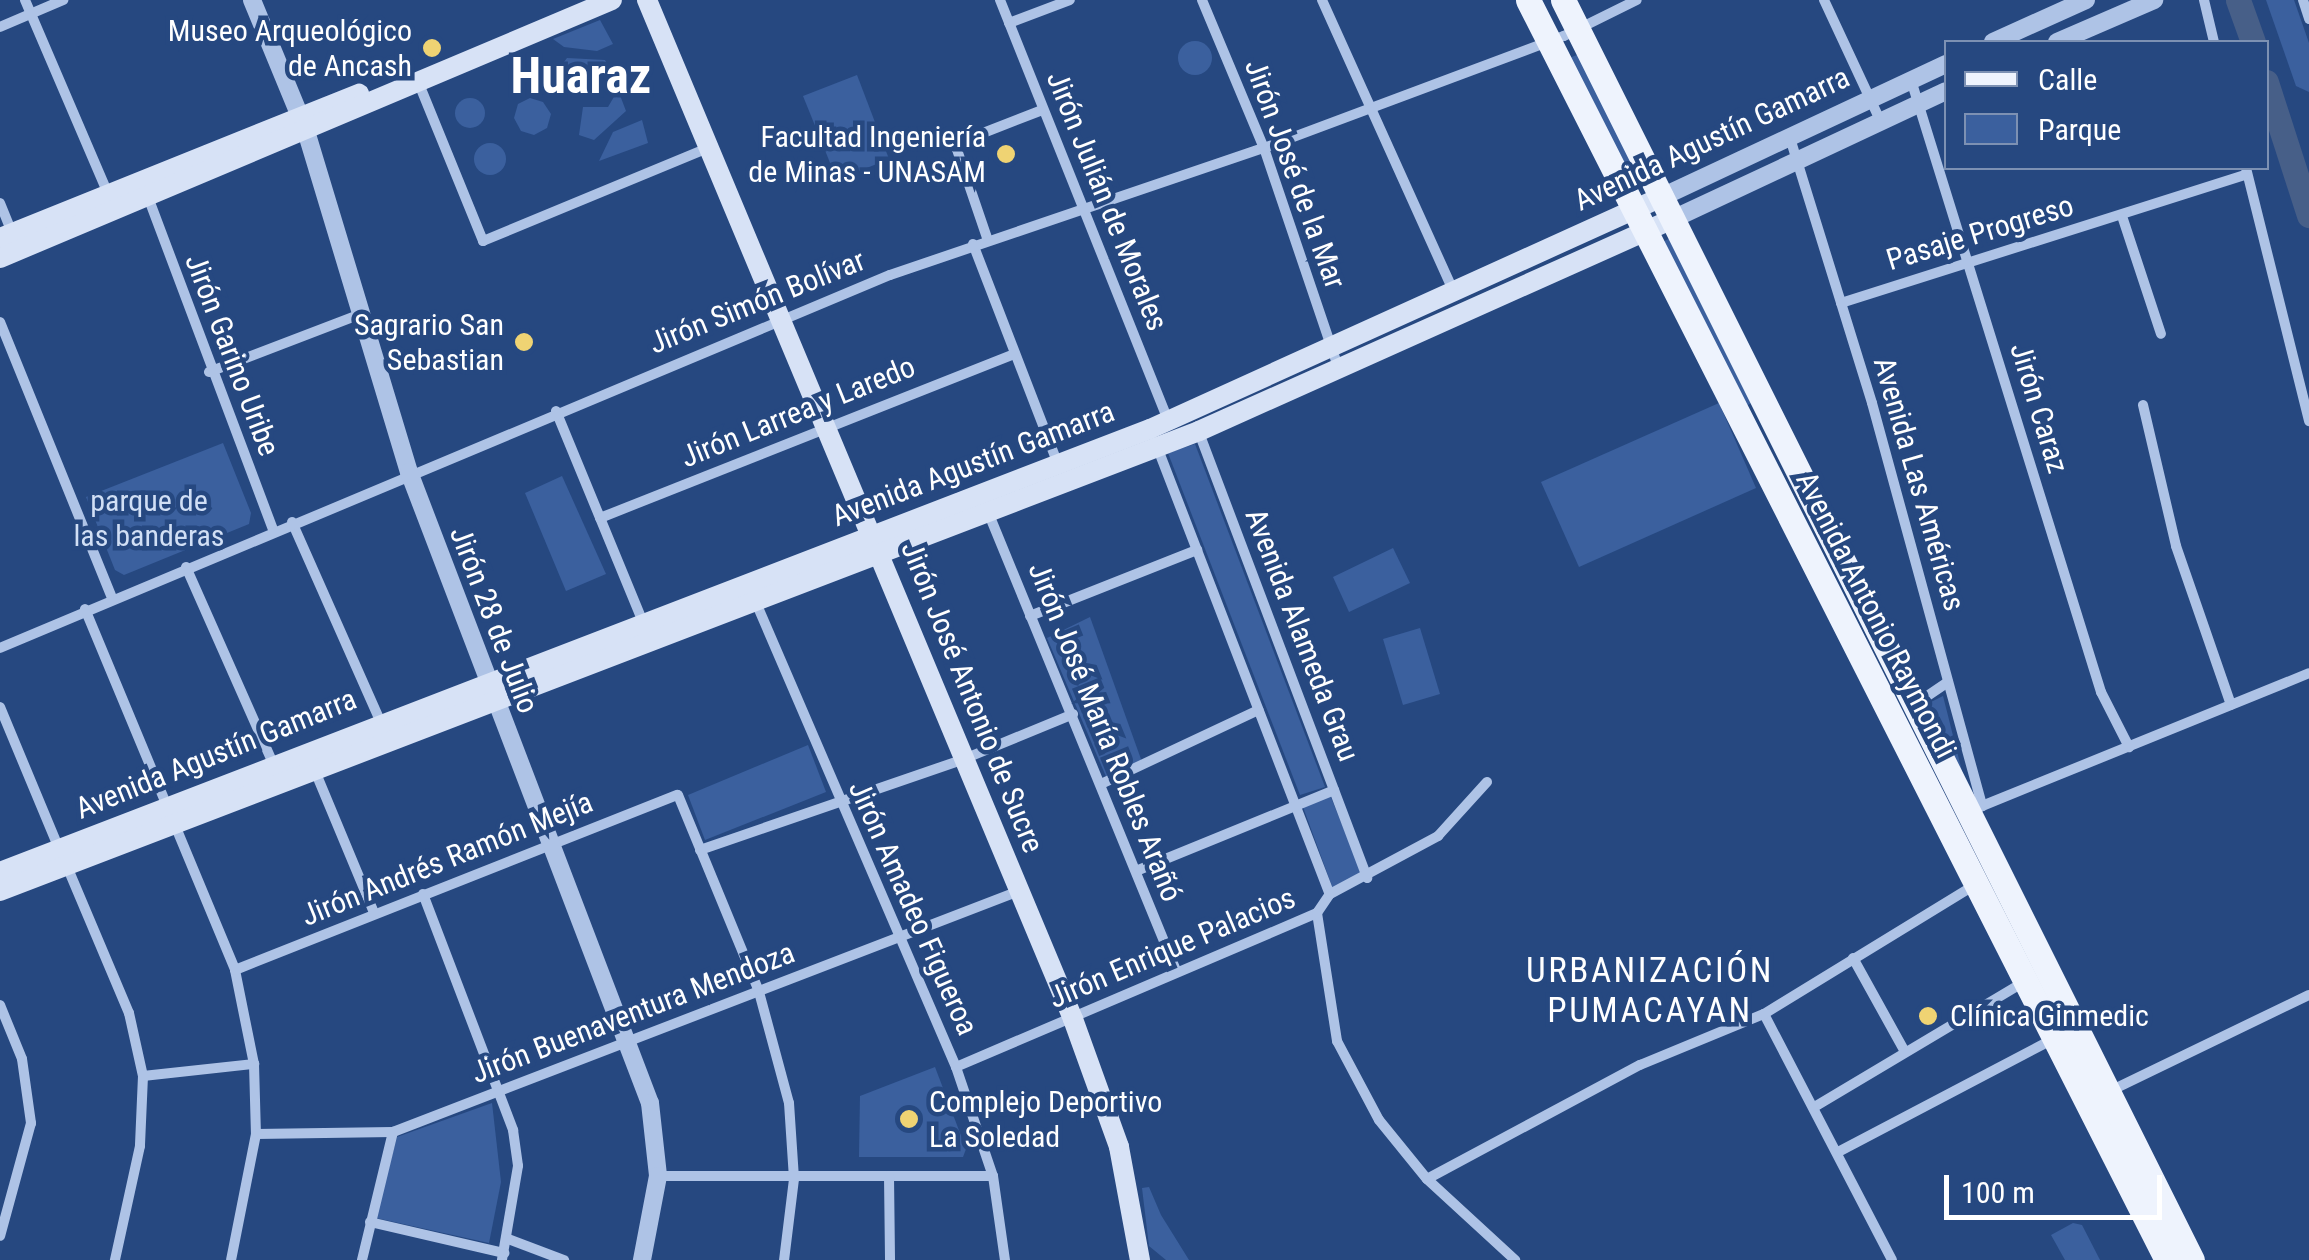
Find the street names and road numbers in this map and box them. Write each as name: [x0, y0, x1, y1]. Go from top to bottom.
street label: Jirón José de la Mar: [1237, 55, 1353, 293]
street label: Avenida Agustín Gamarra: [1569, 59, 1855, 219]
street label: Jirón Julián de Morales: [1039, 66, 1175, 336]
street label: Pasaje Progreso: [1882, 187, 2078, 279]
street label: Jirón Simón Bolívar: [644, 242, 870, 362]
street label: Jirón Garino Uribe: [177, 249, 287, 461]
street label: Jirón Caraz: [2002, 339, 2076, 477]
street label: Jirón Larrea y Laredo: [676, 349, 920, 475]
street label: Avenida Las Américas: [1866, 353, 1972, 615]
street label: Avenida Agustín Gamarra: [827, 394, 1119, 534]
street label: Avenida Antonio Raymondi: [1788, 466, 1964, 764]
street label: Avenida Alameda Grau: [1237, 504, 1367, 766]
street label: Jirón 28 de Julio: [442, 522, 546, 718]
street label: Jirón José Antonio de Sucre: [893, 536, 1051, 858]
street label: Jirón José María Robles Arañó: [1020, 557, 1190, 907]
street label: Avenida Agustín Gamarra: [70, 681, 362, 827]
street label: Jirón Amadeo Figueroa: [841, 775, 985, 1041]
street label: Jirón Andrés Ramón Mejía: [296, 784, 598, 934]
street label: Jirón Enrique Palacios: [1043, 880, 1301, 1016]
street label: Jirón Buenaventura Mendoza: [466, 935, 800, 1091]

